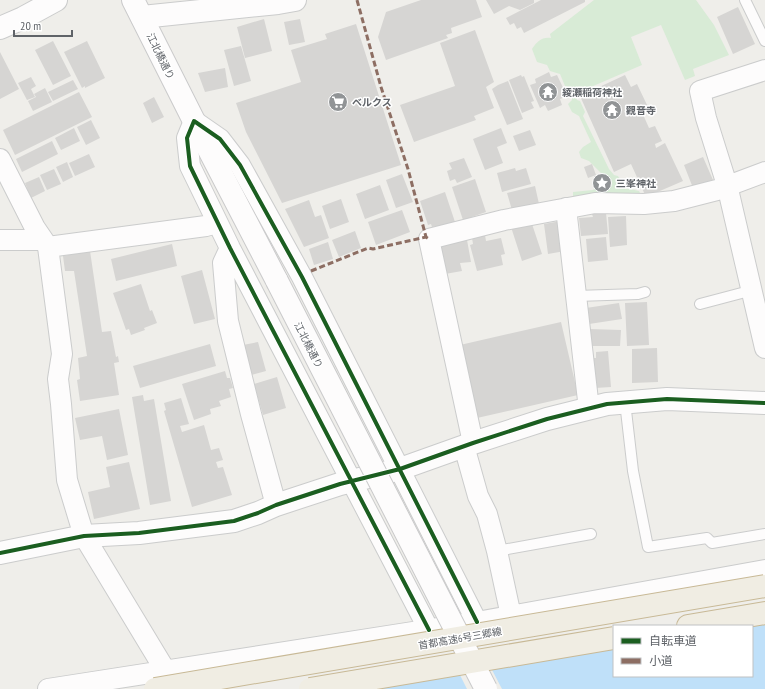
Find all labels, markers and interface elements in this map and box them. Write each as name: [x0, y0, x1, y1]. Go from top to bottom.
scale bar: [14, 12, 72, 38]
text: 20 m: [20, 18, 41, 33]
street label: 江北橋通り: [144, 31, 177, 82]
temple icon: 綾瀬稲荷神社: [537, 81, 559, 103]
place label: 綾瀬稲荷神社: [562, 86, 623, 99]
supermarket icon: ベルクス: [327, 91, 349, 113]
place label: ベルクス: [352, 96, 392, 109]
temple icon: 觀音寺: [601, 99, 623, 121]
place label: 觀音寺: [626, 104, 656, 117]
place icon: 三峯神社: [591, 172, 613, 194]
place label: 三峯神社: [616, 177, 657, 190]
street label: 江北橋通り: [291, 320, 326, 370]
street label: 首都高速6号三郷線: [417, 625, 503, 652]
legend: [613, 625, 753, 677]
text: 自転車道: [649, 633, 697, 648]
text: 小道: [649, 653, 673, 668]

